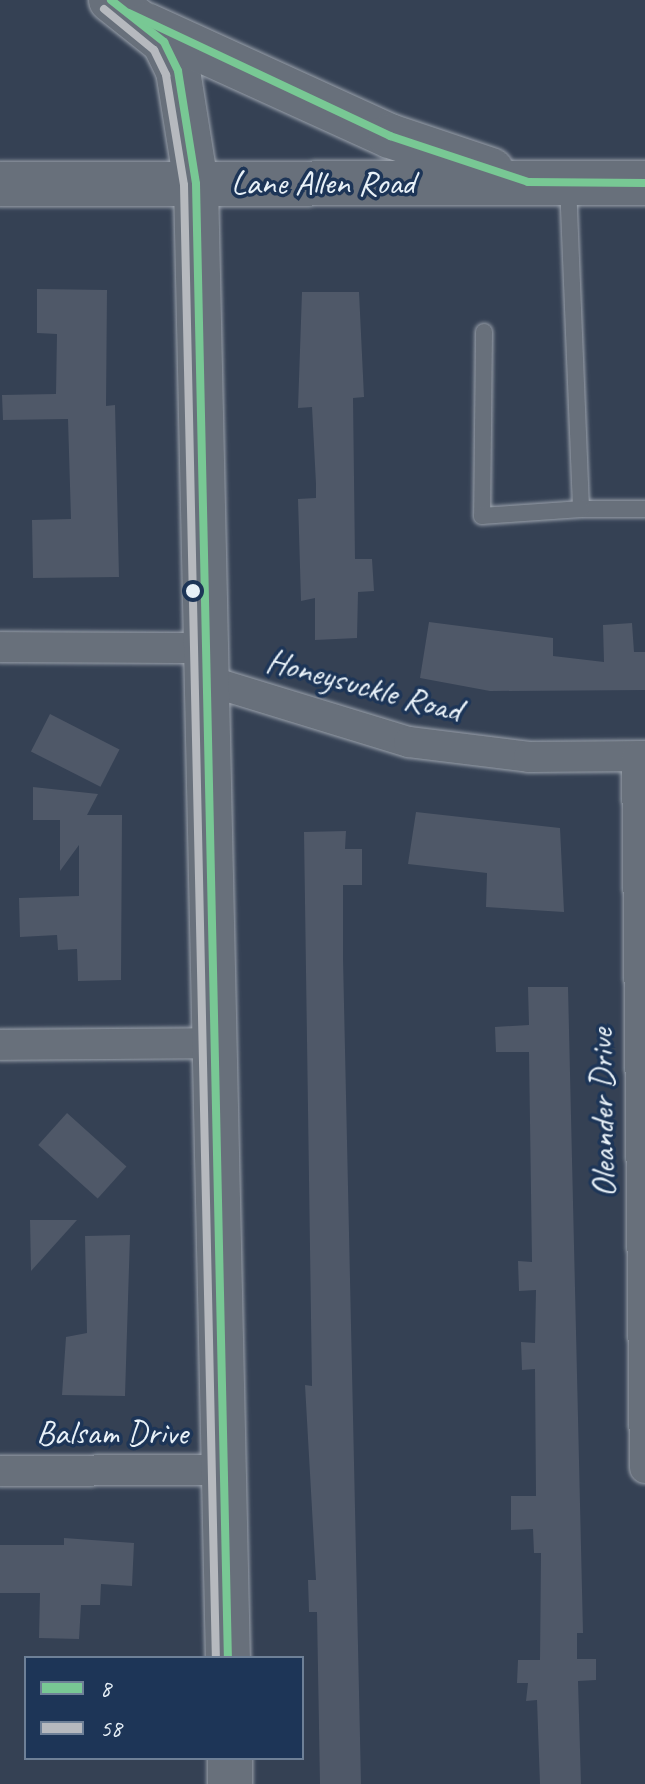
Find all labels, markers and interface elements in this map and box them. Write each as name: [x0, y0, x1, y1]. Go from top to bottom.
street label: Lane Allen Road: [231, 163, 415, 203]
unlabelled marker: [185, 583, 201, 599]
street label: Honeysuckle Road: [262, 639, 466, 731]
street label: Oleander Drive: [580, 1028, 624, 1198]
street label: Balsam Drive: [36, 1413, 188, 1453]
legend: [24, 1656, 304, 1760]
text: 8: [100, 1673, 111, 1703]
text: 58: [100, 1713, 122, 1743]

